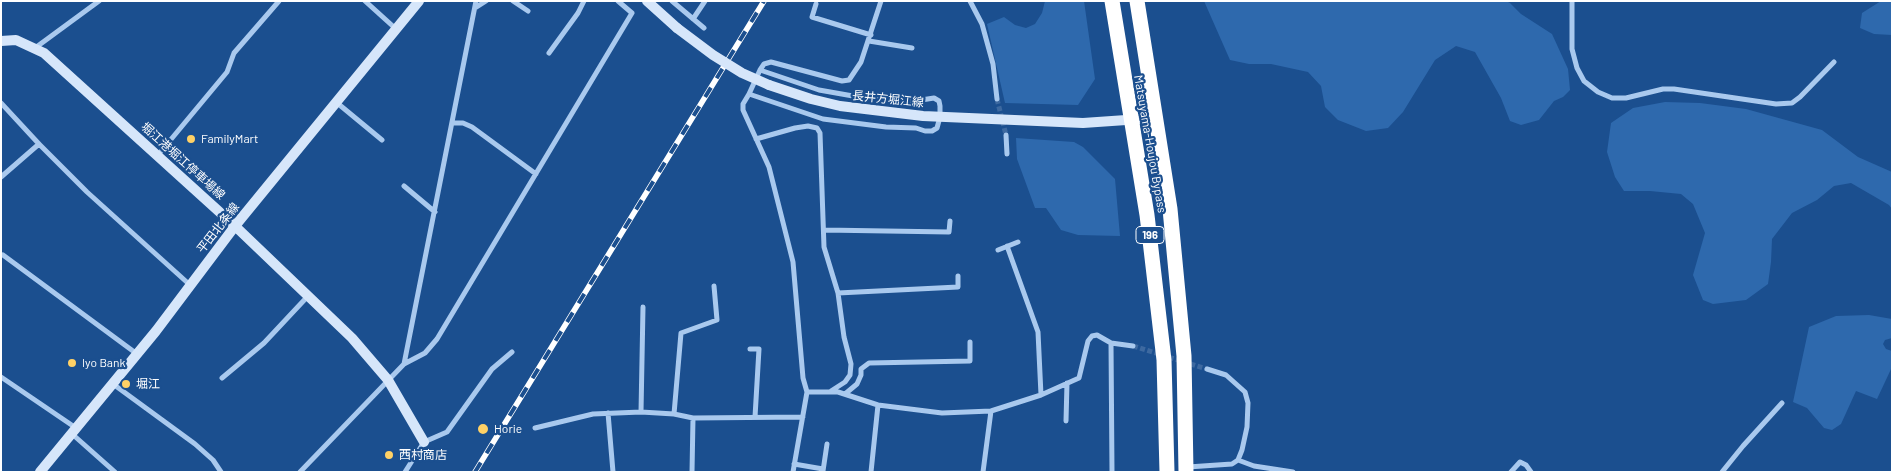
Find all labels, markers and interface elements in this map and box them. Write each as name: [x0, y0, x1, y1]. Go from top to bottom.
street label: Matsuyama-Houjou Bypass: [1131, 74, 1169, 214]
street label: 長井方堀江線: [851, 88, 925, 110]
street label: 堀江港堀江停車場線: [138, 120, 228, 202]
place label: FamilyMart: [201, 132, 258, 146]
marker: FamilyMart: [185, 133, 197, 145]
street label: 平田北条線: [194, 200, 242, 256]
road number: 196: [1136, 226, 1164, 244]
place label: Iyo Bank: [82, 356, 125, 370]
marker: Iyo Bank: [66, 357, 78, 369]
place label: 堀江: [136, 377, 160, 391]
marker: 堀江: [120, 378, 132, 390]
marker: Horie: [476, 422, 490, 436]
place label: Horie: [494, 422, 522, 436]
place label: 西村商店: [399, 448, 447, 462]
marker: 西村商店: [383, 449, 395, 461]

